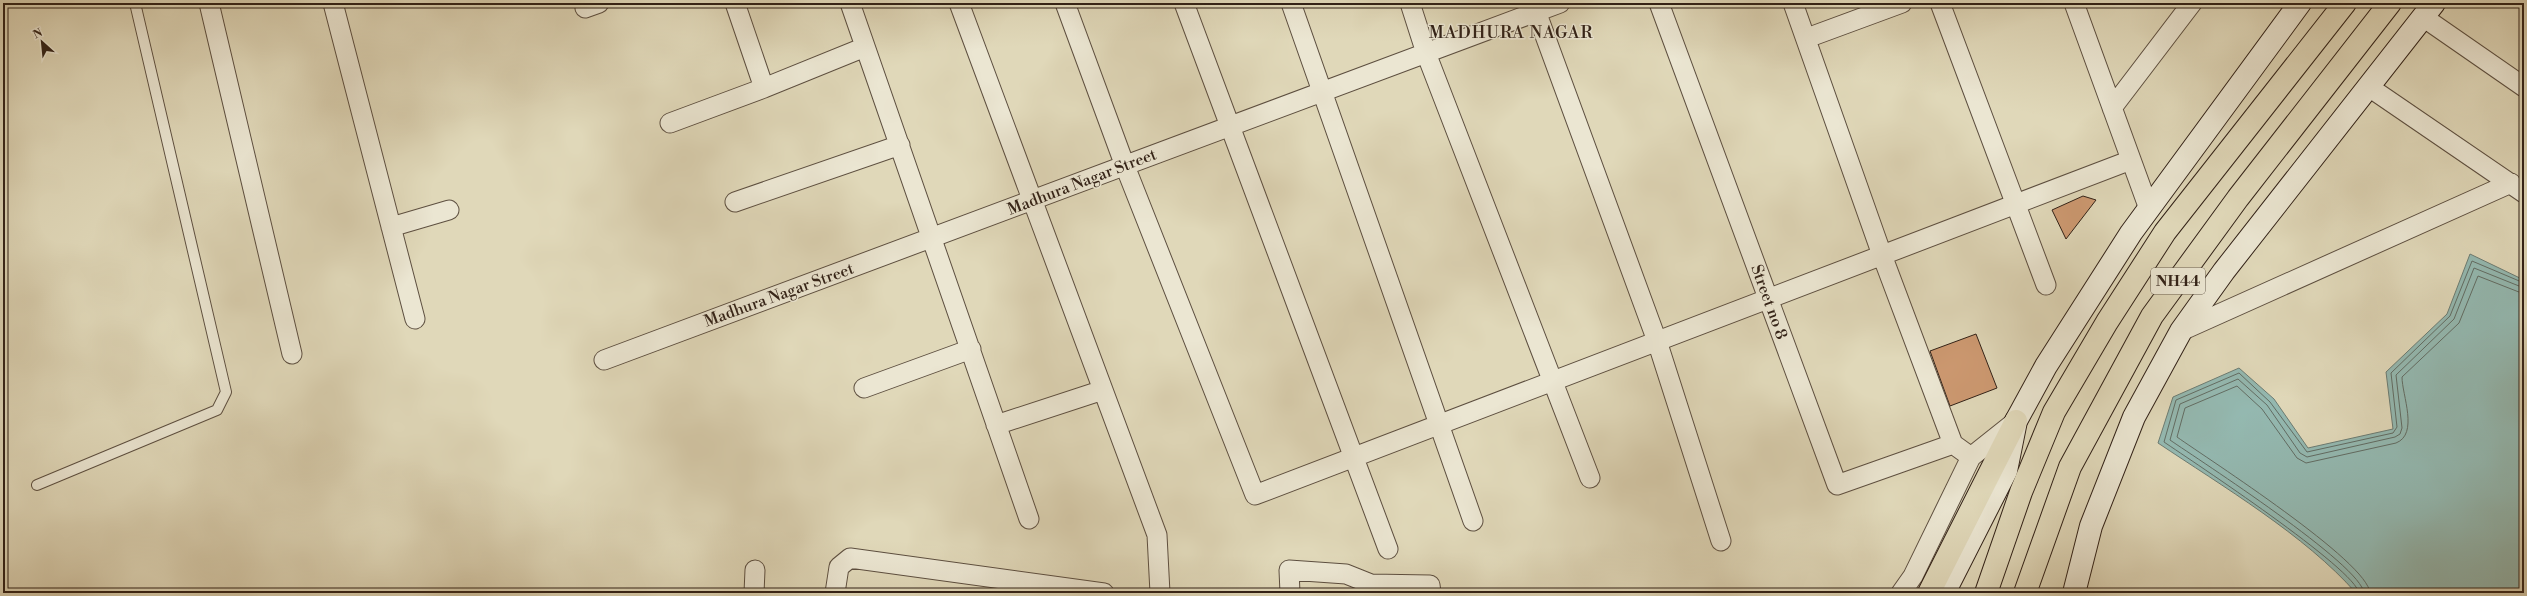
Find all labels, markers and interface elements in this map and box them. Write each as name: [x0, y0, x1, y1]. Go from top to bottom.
north arrow: [22, 22, 62, 62]
district label: MADHURA NAGAR: [1429, 22, 1593, 44]
text: N: [31, 26, 45, 42]
street label: Madhura Nagar Street: [1005, 144, 1160, 220]
street label: Madhura Nagar Street: [701, 258, 857, 331]
street label: Street no 8: [1746, 262, 1792, 342]
road number: NH44: [2151, 268, 2205, 294]

